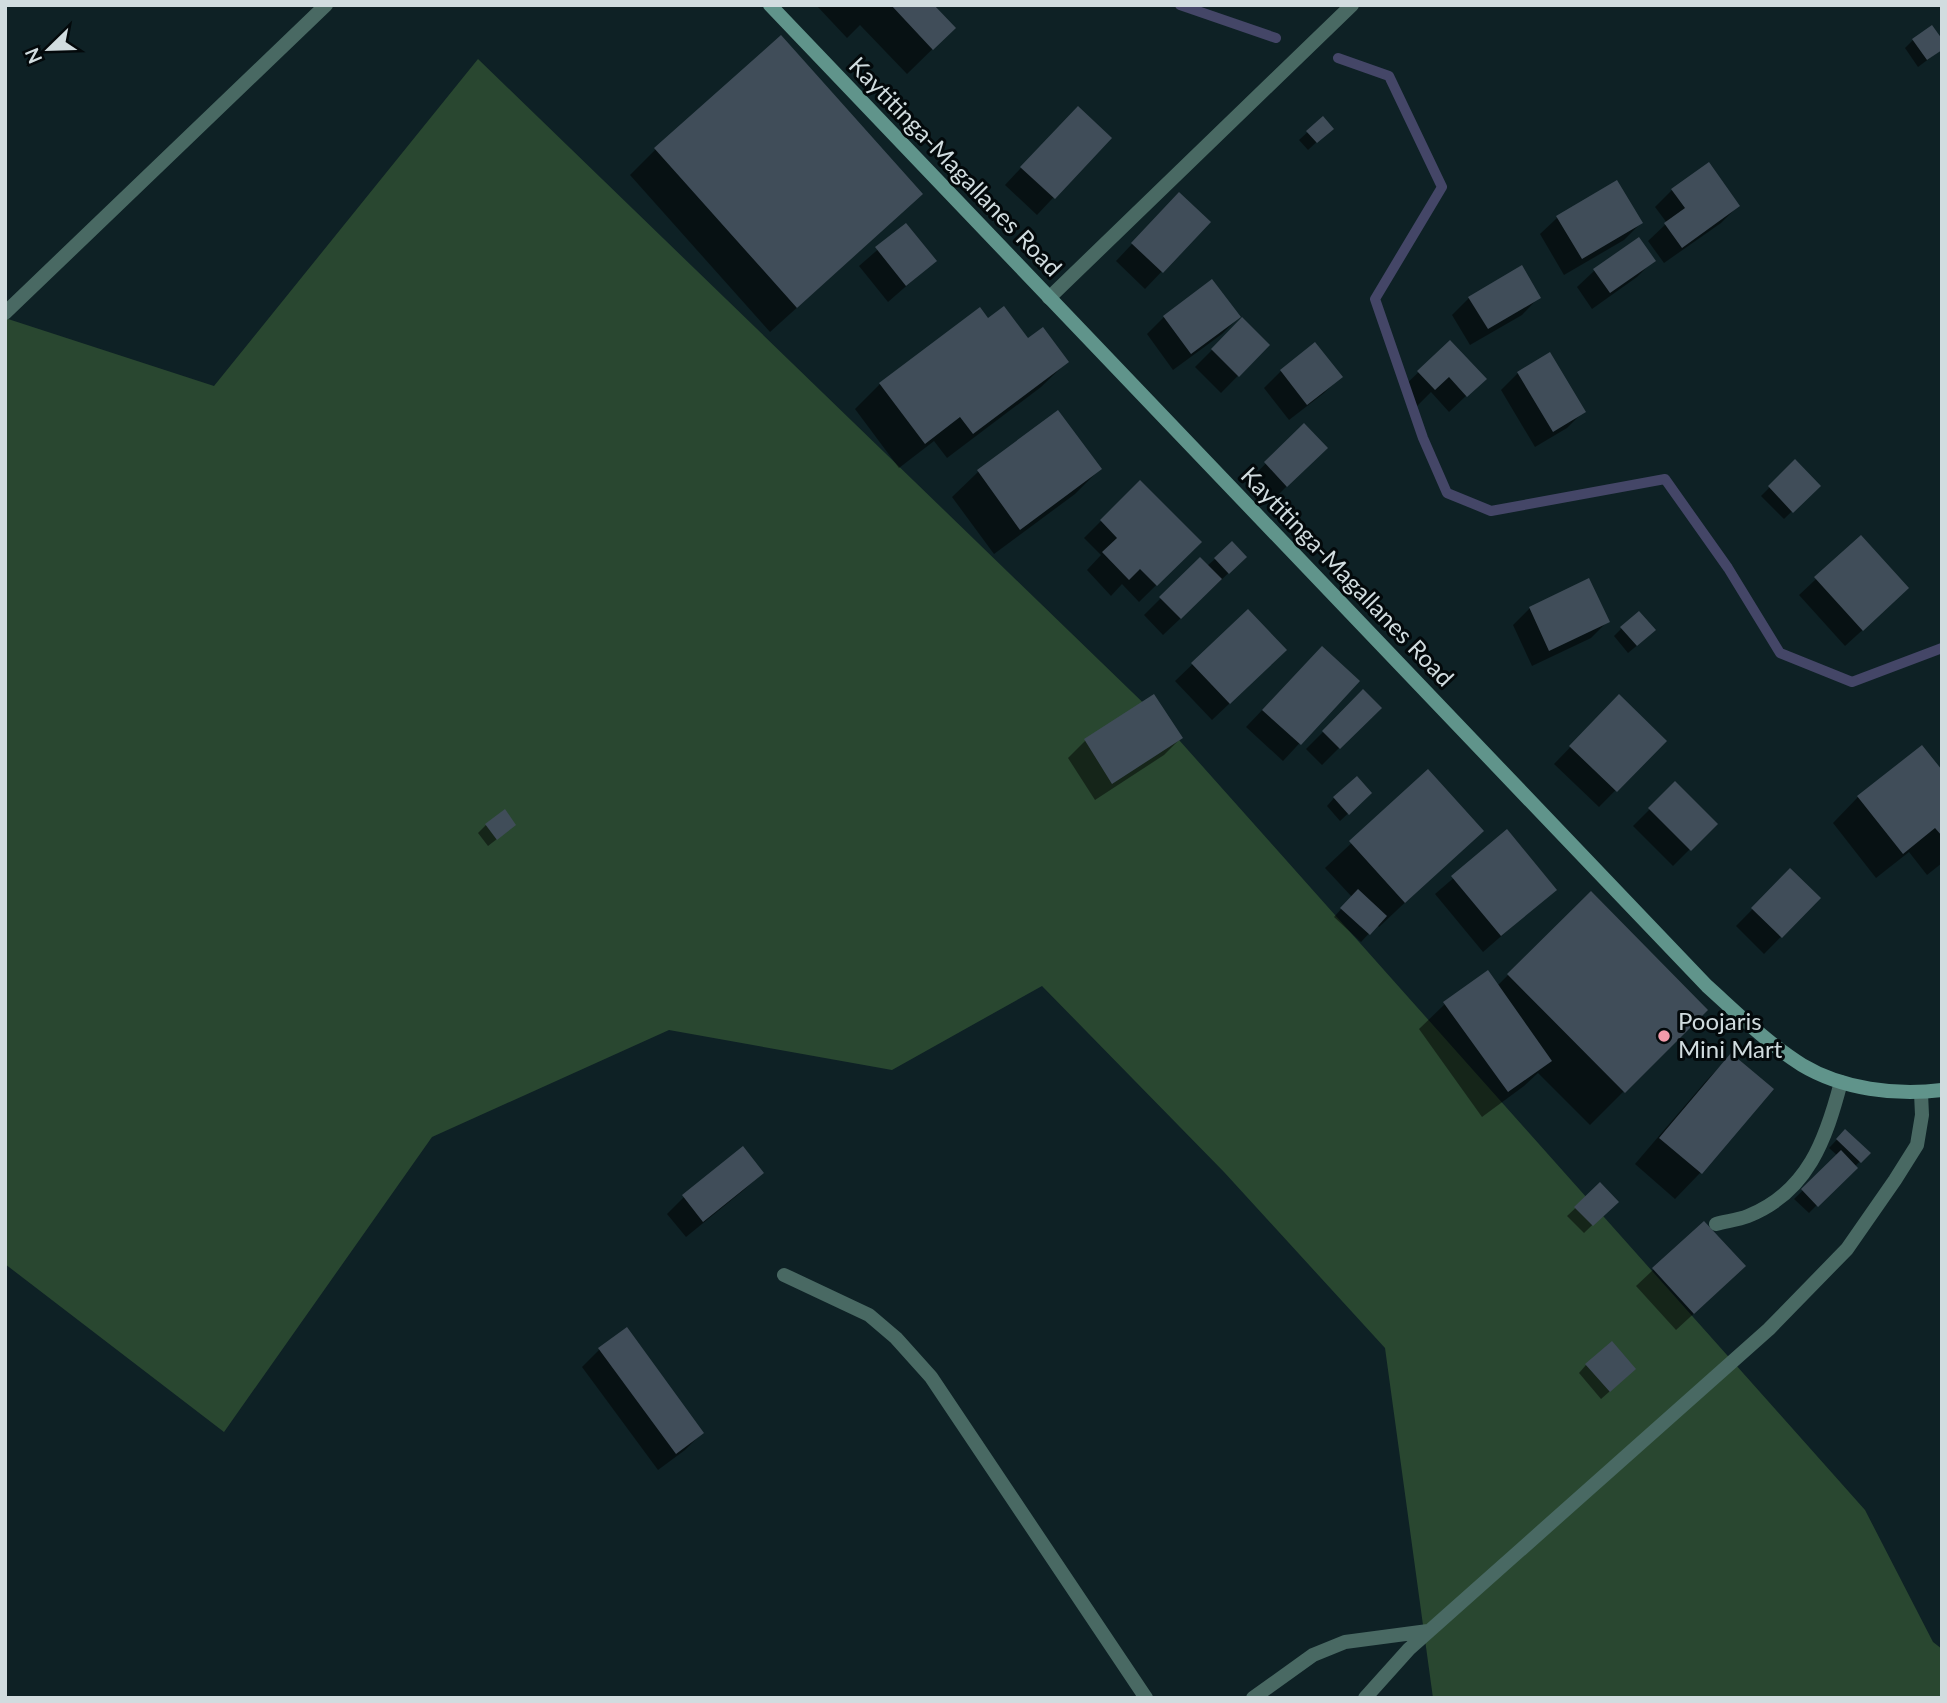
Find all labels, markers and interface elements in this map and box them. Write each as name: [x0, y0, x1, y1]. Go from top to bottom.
north arrow: [14, 14, 84, 84]
text: N: [19, 45, 46, 67]
street label: Kaytitinga-Magallanes Road: [844, 50, 1068, 282]
street label: Kaytitinga-Magallanes Road: [1236, 460, 1460, 692]
place label: Poojaris Mini Mart: [1678, 1006, 1783, 1063]
marker: Poojaris Mini Mart: [1656, 1028, 1672, 1044]

